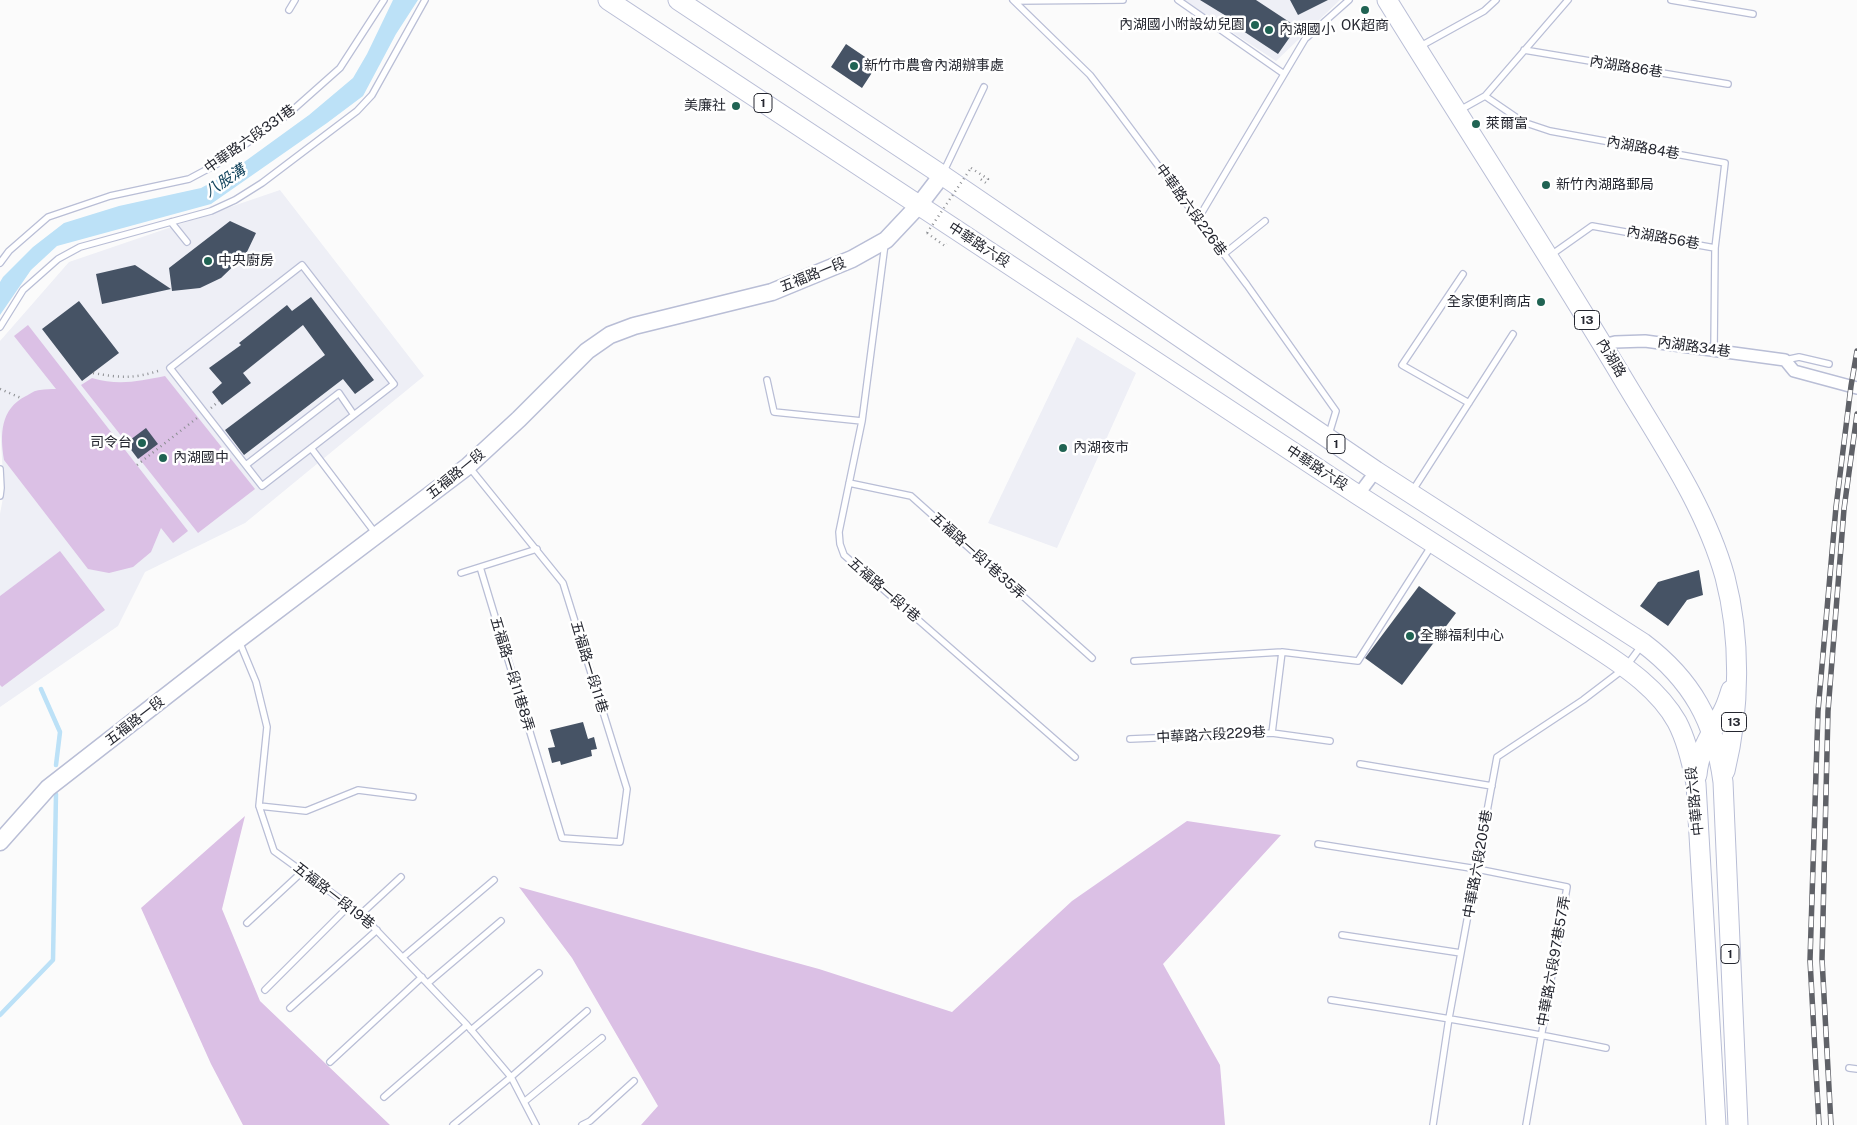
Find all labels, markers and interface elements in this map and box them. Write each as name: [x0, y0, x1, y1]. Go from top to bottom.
marker: OK超商: [1359, 4, 1371, 16]
place label: 內湖國小附設幼兒園: [1119, 17, 1245, 33]
place label: OK超商: [1341, 18, 1389, 34]
marker: 內湖國小附設幼兒園: [1249, 19, 1261, 31]
place label: 內湖國小: [1279, 22, 1335, 38]
marker: 內湖國小: [1263, 24, 1275, 36]
street label: 內湖路86巷: [1588, 53, 1664, 81]
place label: 新竹市農會內湖辦事處: [864, 58, 1004, 74]
marker: 新竹市農會內湖辦事處: [848, 60, 860, 72]
road number: 1: [754, 94, 772, 112]
place label: 美廉社: [684, 98, 726, 114]
marker: 美廉社: [730, 100, 742, 112]
street label: 中華路六段331巷: [201, 101, 299, 177]
place label: 萊爾富: [1486, 116, 1528, 132]
marker: 萊爾富: [1470, 118, 1482, 130]
street label: 內湖路84巷: [1605, 133, 1681, 163]
water label: 八股溝: [201, 161, 249, 201]
street label: 中華路六段226巷: [1152, 161, 1230, 259]
place label: 新竹內湖路郵局: [1556, 177, 1654, 193]
marker: 新竹內湖路郵局: [1540, 179, 1552, 191]
street label: 中華路六段: [945, 219, 1013, 271]
street label: 內湖路56巷: [1625, 223, 1701, 253]
place label: 中央廚房: [218, 253, 274, 269]
street label: 五福路一段: [777, 254, 849, 296]
marker: 中央廚房: [202, 255, 214, 267]
place label: 全家便利商店: [1447, 294, 1531, 310]
marker: 全家便利商店: [1535, 296, 1547, 308]
road number: 13: [1574, 310, 1600, 330]
street label: 內湖路34巷: [1656, 334, 1732, 360]
street label: 內湖路: [1593, 336, 1629, 380]
road number: 1: [1327, 434, 1345, 454]
place label: 司令台: [90, 435, 132, 451]
marker: 司令台: [136, 437, 148, 449]
place label: 內湖夜市: [1073, 440, 1129, 456]
marker: 內湖夜市: [1057, 442, 1069, 454]
street label: 中華路六段: [1283, 442, 1351, 494]
street label: 五福路一段: [424, 445, 488, 503]
place label: 內湖國中: [173, 450, 229, 466]
marker: 內湖國中: [157, 452, 169, 464]
street label: 五福路一段1巷35弄: [927, 509, 1029, 603]
street label: 五福路一段1巷: [845, 554, 923, 626]
street label: 五福路一段11巷8弄: [487, 615, 537, 733]
street label: 五福路一段11巷: [567, 619, 611, 715]
place label: 全聯福利中心: [1420, 628, 1504, 644]
marker: 全聯福利中心: [1404, 630, 1416, 642]
street label: 五福路一段: [102, 693, 168, 749]
road number: 13: [1722, 712, 1746, 732]
street label: 中華路六段229巷: [1156, 724, 1266, 746]
street label: 中華路六段: [1683, 765, 1707, 837]
street label: 中華路六段205巷: [1460, 808, 1496, 920]
street label: 五福路一段19巷: [290, 859, 378, 933]
street label: 中華路六段97巷57弄: [1534, 894, 1574, 1028]
road number: 1: [1721, 944, 1739, 964]

